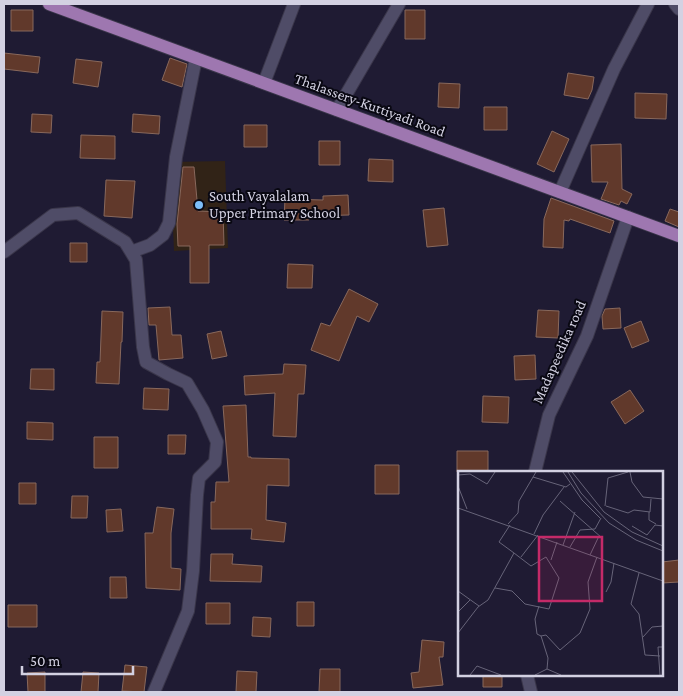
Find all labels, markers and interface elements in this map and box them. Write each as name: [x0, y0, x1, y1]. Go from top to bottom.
street label: Thalassery-Kuttiyadi Road: [292, 70, 448, 141]
place label: South Vayalalam Upper Primary School: [209, 188, 340, 222]
marker: South Vayalalam Upper Primary School: [193, 199, 205, 211]
street label: Madapeedika road: [529, 298, 590, 406]
inset map: [458, 471, 663, 676]
scale bar: [22, 644, 134, 676]
text: 50 m: [30, 653, 60, 669]

